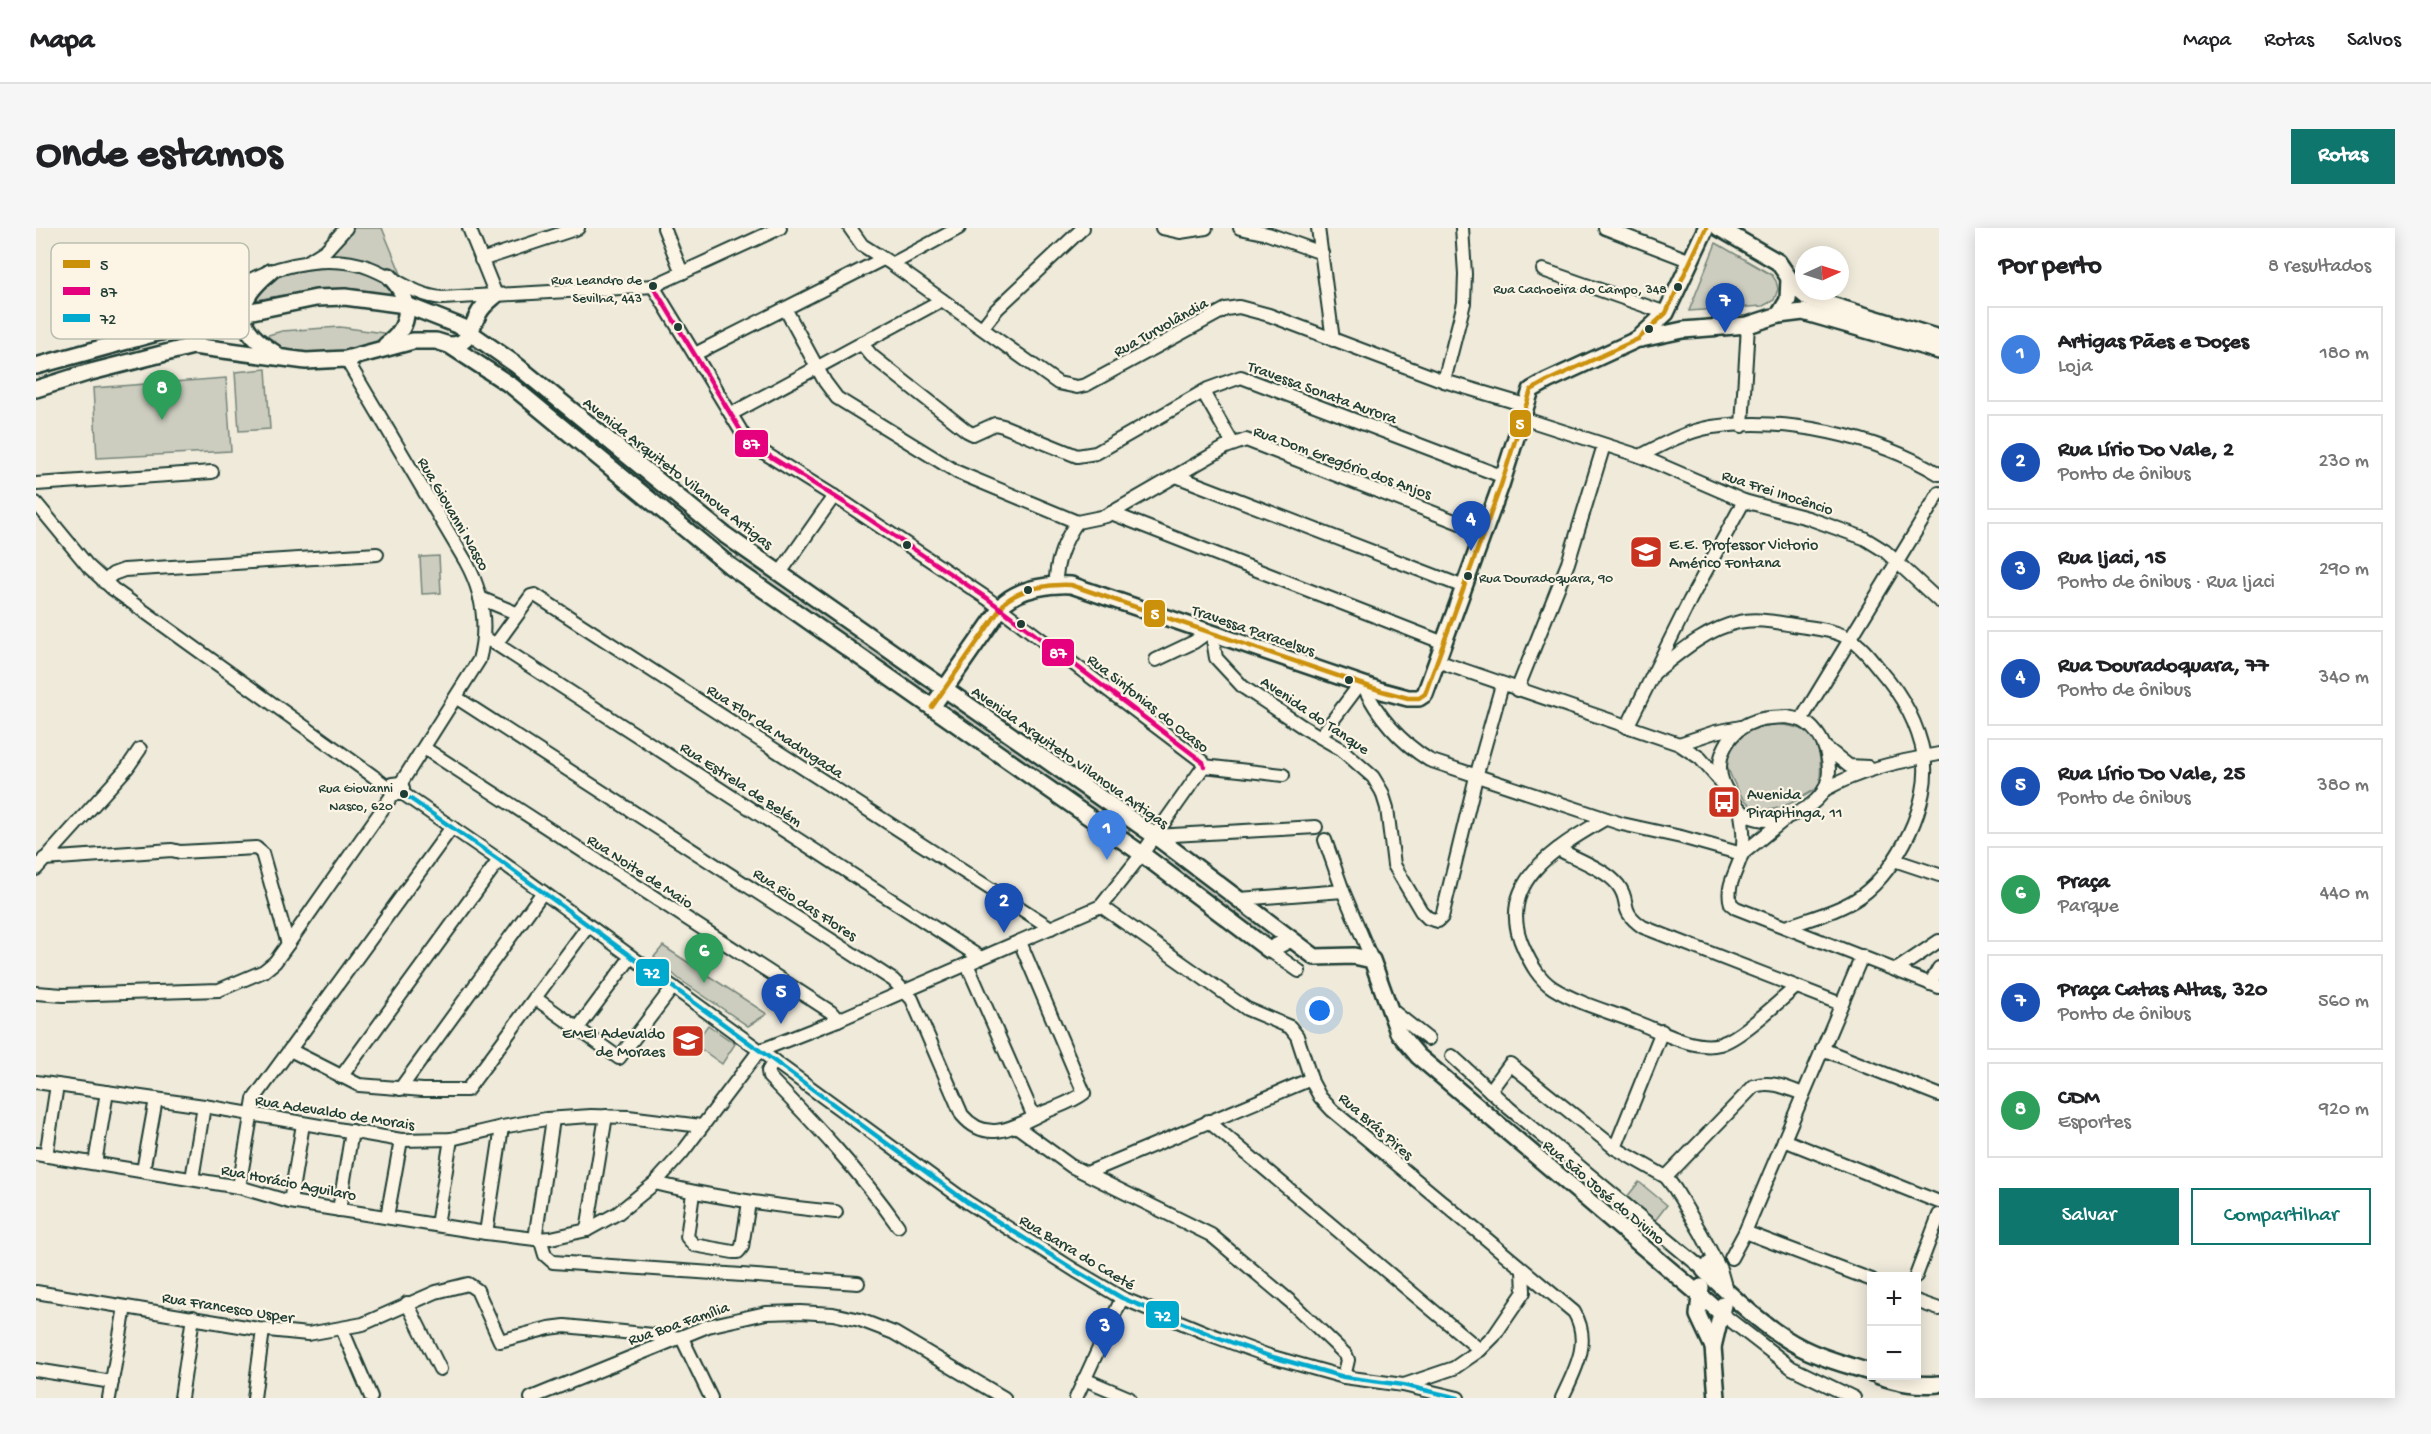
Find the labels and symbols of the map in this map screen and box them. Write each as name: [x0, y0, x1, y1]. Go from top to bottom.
legend: [51, 243, 249, 339]
north arrow: [1795, 246, 1849, 300]
text: 5: [100, 258, 108, 277]
place label: Rua Leandro de Sevilha, 443: [551, 273, 643, 308]
marker: Rua Leandro de Sevilha, 443: [647, 280, 659, 292]
marker: Rua Cachoeira do Campo, 348: [1672, 281, 1684, 293]
place label: Rua Cachoeira do Campo, 348: [1493, 282, 1667, 299]
pin: 7: [1706, 284, 1744, 333]
text: 87: [100, 285, 118, 304]
street label: Rua Turvolândia: [1111, 295, 1213, 363]
text: 72: [99, 312, 116, 331]
unlabelled marker: [672, 321, 684, 333]
unlabelled marker: [1643, 323, 1655, 335]
street label: Travessa Sonata Aurora: [1244, 358, 1400, 431]
pin: 8: [142, 370, 182, 420]
street label: Avenida Arquiteto Vilanova Artigas: [578, 395, 777, 556]
line badge: 5: [1509, 409, 1532, 438]
text: 5: [1516, 417, 1525, 436]
street label: Rua Dom Gregório dos Anjos: [1250, 423, 1435, 506]
line badge: 87: [734, 429, 769, 458]
text: 87: [742, 437, 760, 456]
street label: Rua Giovanni Nasco: [412, 455, 492, 575]
street label: Rua Frei Inocêncio: [1719, 467, 1835, 521]
pin: 4: [1452, 502, 1490, 551]
school or university icon: E.E. Professor Victorio Américo Fontana: [1628, 534, 1664, 570]
place label: E.E. Professor Victorio Américo Fontana: [1669, 537, 1818, 574]
unlabelled marker: [901, 539, 913, 551]
marker: Rua Douradoquara, 90: [1462, 570, 1474, 582]
place label: Rua Douradoquara, 90: [1479, 571, 1613, 588]
unlabelled marker: [1022, 584, 1034, 596]
line badge: 5: [1143, 599, 1166, 628]
street label: Travessa Paracelsus: [1188, 602, 1318, 663]
text: 5: [1151, 607, 1160, 626]
unlabelled marker: [1015, 618, 1027, 630]
line badge: 87: [1041, 638, 1075, 667]
text: 87: [1049, 646, 1067, 665]
street label: Rua Sinfonias do Ocaso: [1082, 651, 1212, 758]
street label: Avenida do Tanque: [1256, 673, 1373, 761]
unlabelled marker: [1343, 674, 1355, 686]
street label: Rua Flor da Madrugada: [702, 682, 847, 785]
street label: Avenida Arquiteto Vilanova Artigas: [967, 683, 1172, 835]
street label: Rua Estrela de Belém: [675, 739, 805, 833]
place label: Rua Giovanni Nasco, 620: [319, 781, 393, 816]
bus stop icon: Avenida Pirapitinga, 11: [1706, 784, 1742, 820]
place label: Avenida Pirapitinga, 11: [1746, 787, 1843, 824]
marker: Rua Giovanni Nasco, 620: [398, 788, 410, 800]
pin: 1: [1088, 810, 1126, 860]
street label: Rua Noite de Maio: [583, 832, 696, 914]
street label: Rua Rio das Flores: [748, 865, 861, 947]
pin: 2: [984, 884, 1024, 933]
pin: 6: [684, 934, 724, 983]
line badge: 72: [635, 958, 670, 987]
text: 72: [643, 966, 660, 985]
pin: 5: [762, 974, 800, 1024]
your location: [1305, 996, 1334, 1025]
school or university icon: EMEI Adevaldo de Moraes: [670, 1023, 706, 1059]
place label: EMEI Adevaldo de Moraes: [562, 1026, 666, 1063]
street label: Rua Brás Pires: [1333, 1090, 1417, 1166]
street label: Rua Adevaldo de Morais: [253, 1092, 417, 1137]
street label: Rua São José do Divino: [1538, 1137, 1668, 1250]
street label: Rua Horácio Aguilaro: [219, 1162, 358, 1207]
street label: Rua Barra do Caeté: [1015, 1212, 1138, 1296]
street label: Rua Francesco Usper: [160, 1290, 296, 1329]
street label: Rua Boa Família: [626, 1299, 733, 1351]
line badge: 72: [1145, 1300, 1180, 1329]
pin: 3: [1086, 1308, 1124, 1358]
text: 72: [1154, 1309, 1171, 1328]

